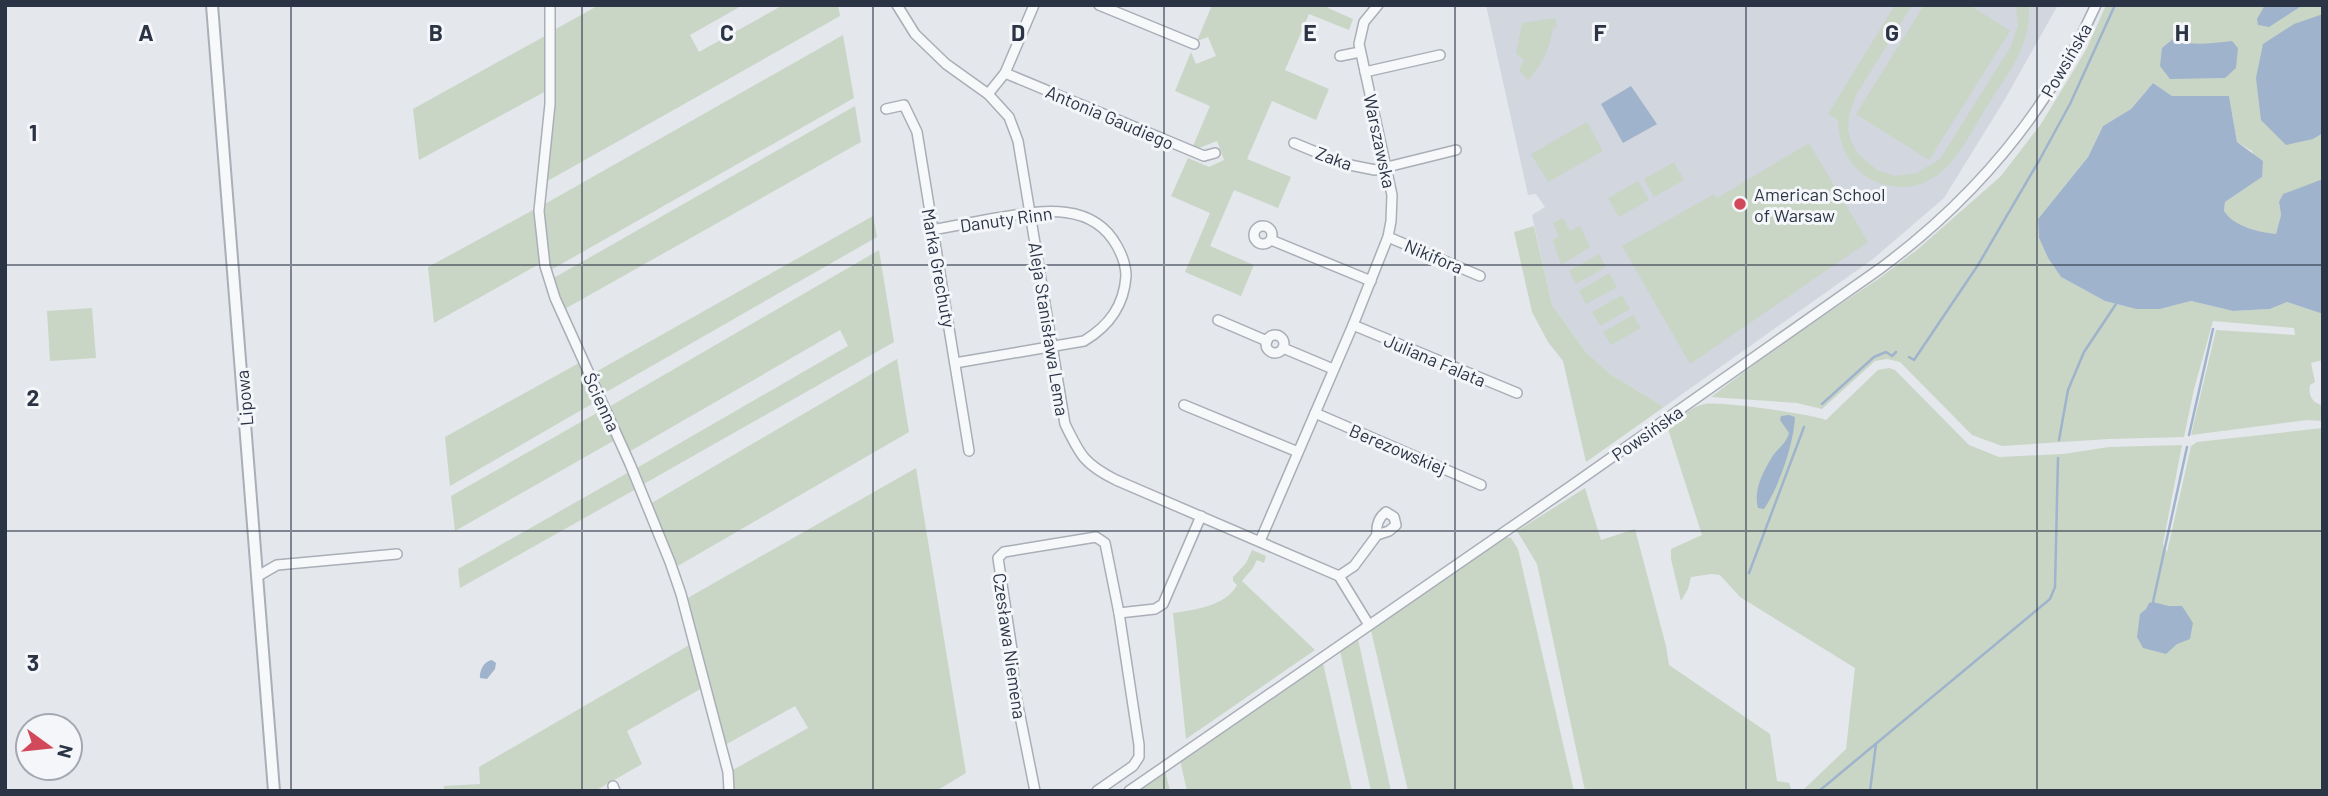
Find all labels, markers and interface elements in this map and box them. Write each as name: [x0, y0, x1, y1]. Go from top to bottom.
text: A: [138, 18, 154, 46]
text: B: [429, 18, 443, 46]
text: C: [720, 18, 734, 46]
text: D: [1011, 18, 1025, 46]
text: E: [1303, 18, 1317, 46]
text: F: [1594, 18, 1607, 46]
text: G: [1885, 18, 1899, 46]
text: H: [2175, 18, 2189, 46]
street label: Powsińska: [2036, 19, 2096, 101]
street label: Antonia Gaudiego: [1043, 80, 1177, 154]
street label: Warszawska: [1359, 92, 1401, 190]
text: 1: [29, 118, 37, 146]
street label: Zaka: [1313, 141, 1355, 175]
place label: American School of Warsaw: [1754, 183, 1886, 226]
marker: American School of Warsaw: [1732, 196, 1748, 212]
street label: Danuty Rinn: [958, 202, 1054, 236]
street label: Marka Grechuty: [918, 207, 960, 329]
street label: Nikifora: [1401, 234, 1467, 278]
street label: Aleja Stanisława Lema: [1024, 240, 1074, 418]
street label: Juliana Falata: [1381, 329, 1489, 391]
street label: Lipowa: [231, 369, 257, 427]
street label: Ścienna: [579, 369, 625, 435]
text: 2: [27, 383, 39, 411]
street label: Powsińska: [1607, 401, 1687, 465]
street label: Berezowskiej: [1346, 419, 1450, 479]
street label: Czesława Niemena: [989, 571, 1031, 721]
text: 3: [27, 648, 39, 676]
north arrow: [14, 712, 84, 782]
text: N: [53, 742, 79, 761]

